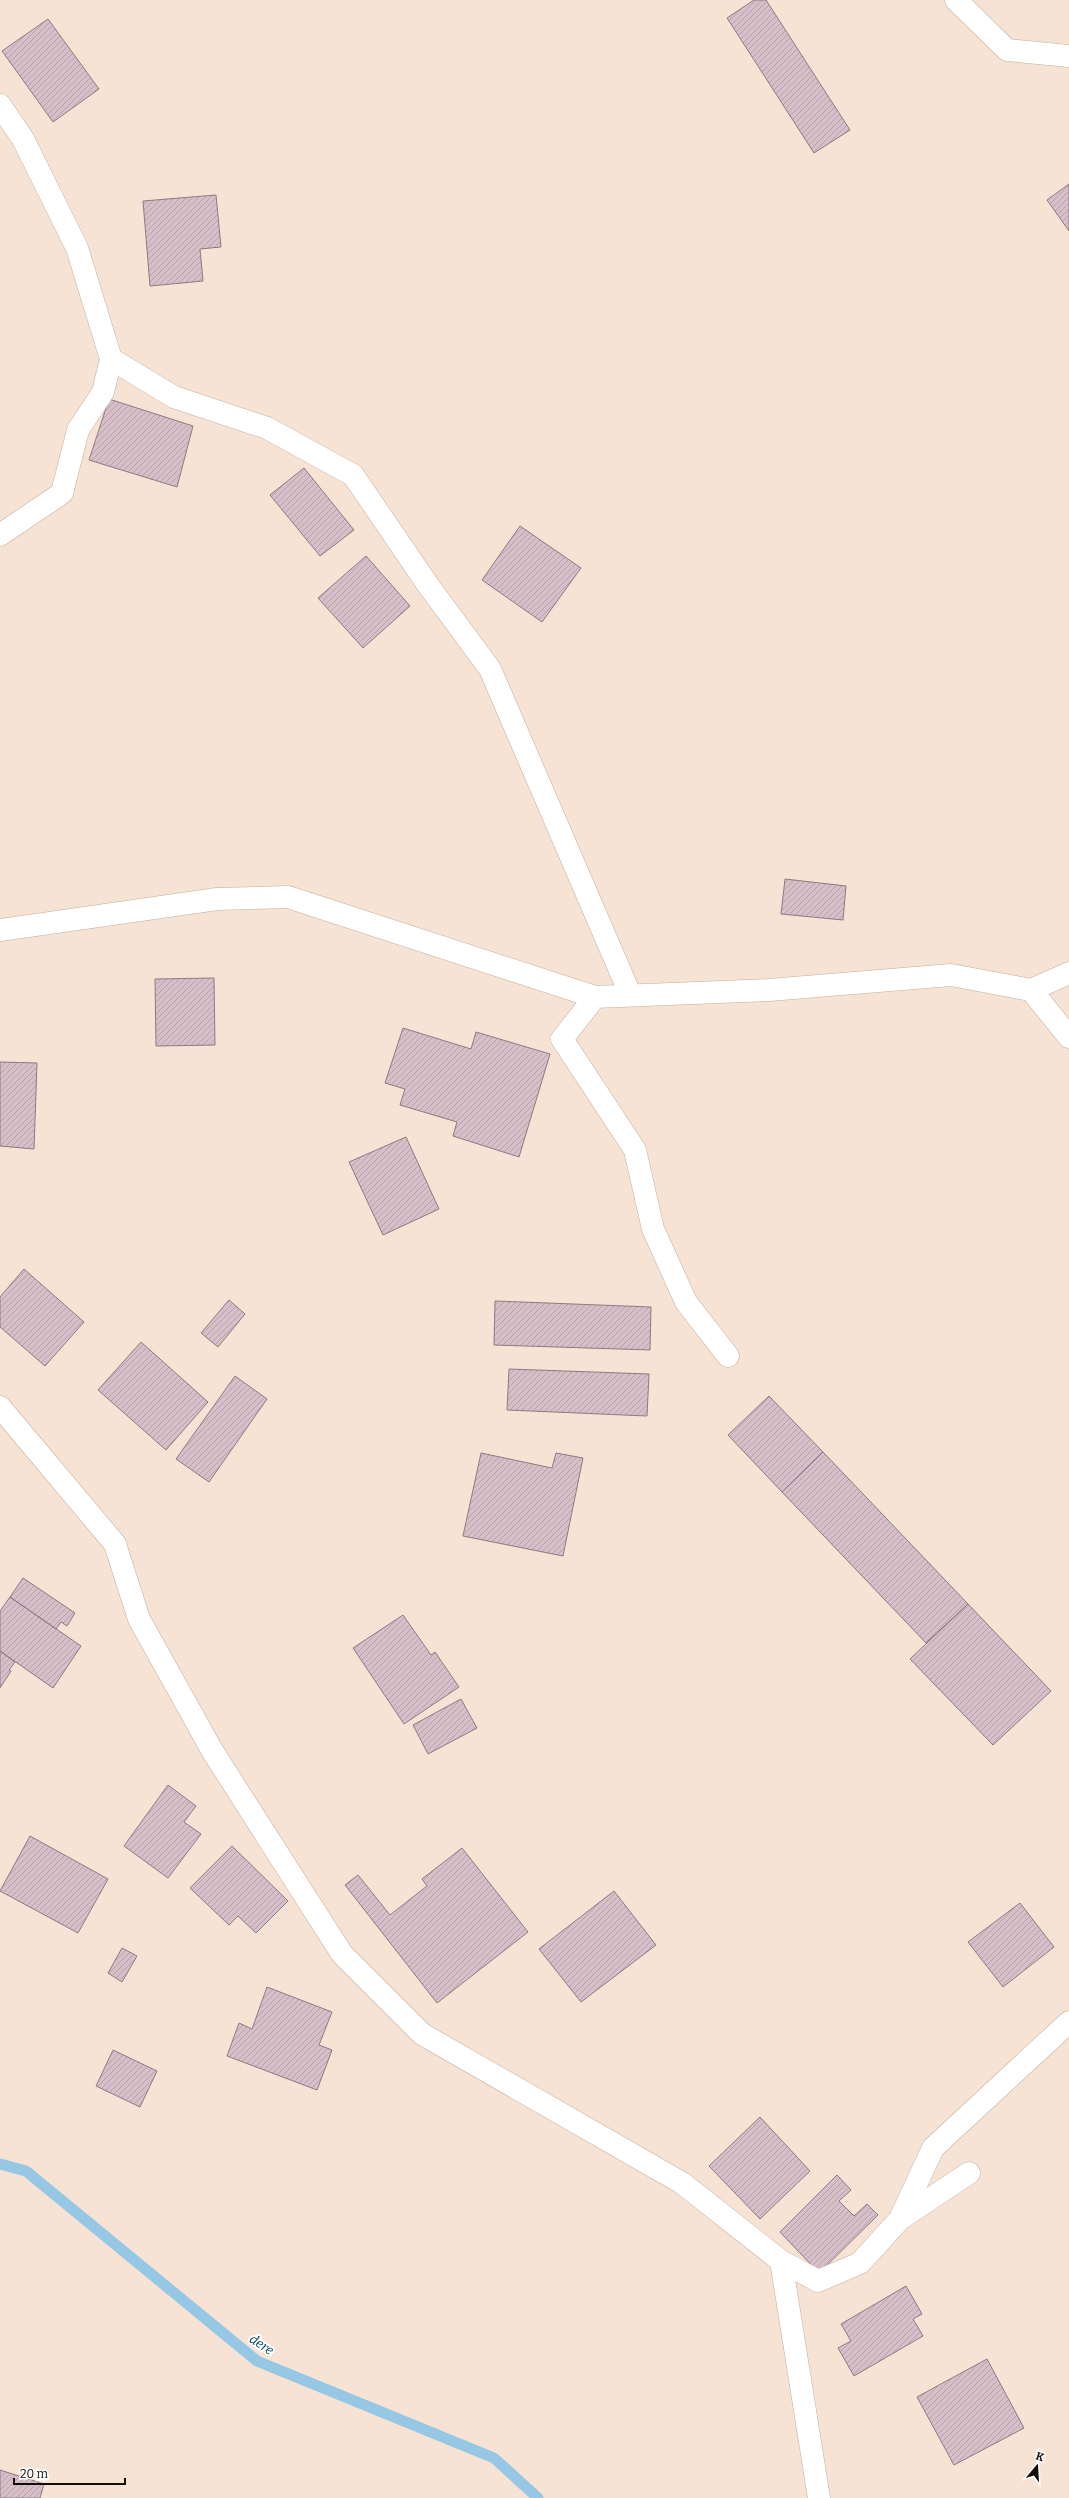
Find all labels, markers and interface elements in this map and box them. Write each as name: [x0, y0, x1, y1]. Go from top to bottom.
water label: dere: [247, 2331, 277, 2358]
north arrow: [1017, 2446, 1057, 2486]
text: K: [1034, 2450, 1046, 2464]
scale bar: [14, 2460, 125, 2486]
text: 20 m: [20, 2467, 49, 2481]

